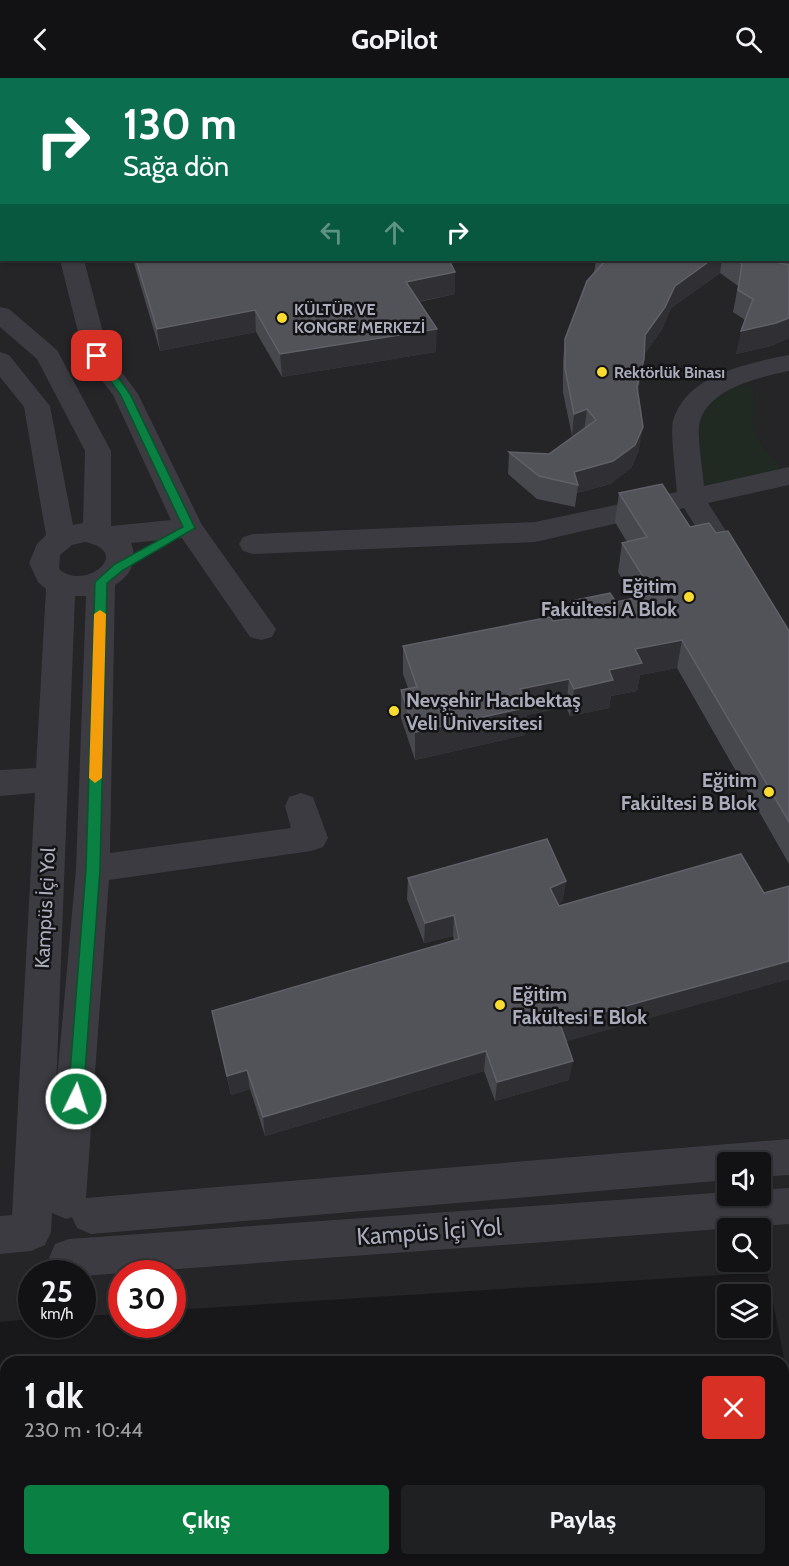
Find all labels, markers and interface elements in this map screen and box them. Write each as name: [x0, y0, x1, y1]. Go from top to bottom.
icon: back: [24, 23, 57, 56]
text: GoPilot: [351, 23, 438, 56]
icon: search: [732, 23, 765, 56]
text: 130 m: [123, 98, 237, 150]
icon: right: [24, 102, 102, 180]
text: Sağa dön: [123, 150, 229, 183]
icon: left: [315, 216, 348, 249]
icon: ahead: [378, 216, 411, 249]
icon: right: [441, 216, 474, 249]
place label: KÜLTÜR VE KONGRE MERKEZİ: [294, 300, 425, 337]
marker: KÜLTÜR VE KONGRE MERKEZİ: [275, 311, 289, 325]
pin: [71, 330, 122, 381]
icon: arrive: [80, 339, 113, 372]
place label: Rektörlük Binası: [614, 363, 725, 382]
marker: Rektörlük Binası: [595, 365, 609, 379]
place label: Eğitim Fakültesi A Blok: [541, 574, 677, 621]
marker: Eğitim Fakültesi A Blok: [682, 590, 696, 604]
place label: Nevşehir Hacıbektaş Veli Üniversitesi: [406, 688, 581, 735]
marker: Nevşehir Hacıbektaş Veli Üniversitesi: [387, 704, 401, 718]
place label: Eğitim Fakültesi B Blok: [621, 768, 757, 815]
marker: Eğitim Fakültesi B Blok: [762, 785, 776, 799]
street label: Kampüs İçi Yol: [30, 847, 60, 969]
place label: Eğitim Fakültesi E Blok: [512, 982, 647, 1029]
marker: Eğitim Fakültesi E Blok: [493, 998, 507, 1012]
position arrow: [44, 1067, 108, 1131]
map controls: [717, 1152, 771, 1338]
button: sound: [717, 1152, 771, 1206]
street label: Kampüs İçi Yol: [355, 1212, 503, 1251]
button: search: [717, 1218, 771, 1272]
speed limit sign: 30: [108, 1260, 186, 1338]
text: 25: [41, 1273, 73, 1310]
button: layers: [717, 1284, 771, 1338]
text: km/h: [41, 1305, 73, 1323]
text: 1 dk: [24, 1373, 83, 1417]
button: close: [702, 1376, 765, 1439]
text: 230 m · 10:44: [24, 1418, 143, 1442]
button: Çıkış: [24, 1485, 389, 1554]
button: Paylaş: [401, 1485, 765, 1554]

